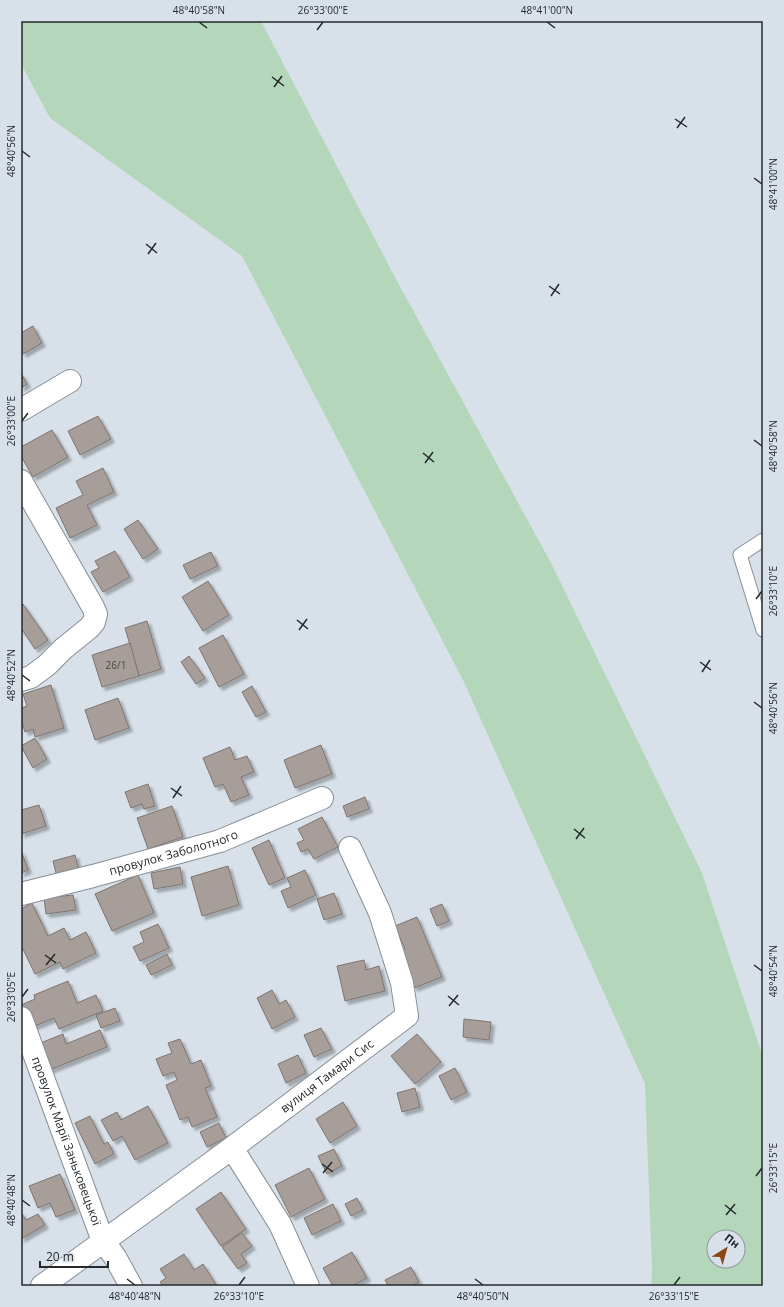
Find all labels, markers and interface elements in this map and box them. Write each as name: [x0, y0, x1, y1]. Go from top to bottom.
text: 48°40'58"N: [173, 3, 225, 17]
text: 26°33'00"E: [298, 3, 348, 17]
text: 48°41'00"N: [521, 3, 573, 17]
text: 48°40'56"N: [4, 125, 18, 177]
text: 48°41'00"N: [766, 158, 780, 210]
text: 26°33'00"E: [4, 396, 18, 446]
text: 48°40'58"N: [766, 420, 780, 472]
text: 26°33'10"E: [766, 566, 780, 616]
text: 48°40'52"N: [4, 649, 18, 701]
house number: 26/1: [106, 658, 126, 672]
text: 48°40'56"N: [766, 682, 780, 734]
street label: провулок Заболотного: [107, 825, 240, 879]
text: 48°40'54"N: [766, 945, 780, 997]
text: 26°33'05"E: [4, 972, 18, 1022]
street label: вулиця Тамари Сис: [277, 1035, 377, 1117]
street label: провулок Марії Заньковецької: [28, 1054, 106, 1229]
text: 26°33'15"E: [766, 1143, 780, 1193]
text: 48°40'48"N: [4, 1174, 18, 1226]
north arrow: [706, 1229, 746, 1269]
text: Пн: [722, 1230, 743, 1251]
scale bar: [40, 1243, 108, 1269]
text: 20 m: [46, 1248, 74, 1265]
text: 48°40'48"N: [109, 1289, 161, 1303]
text: 26°33'10"E: [214, 1289, 264, 1303]
text: 48°40'50"N: [457, 1289, 509, 1303]
text: 26°33'15"E: [649, 1289, 699, 1303]

